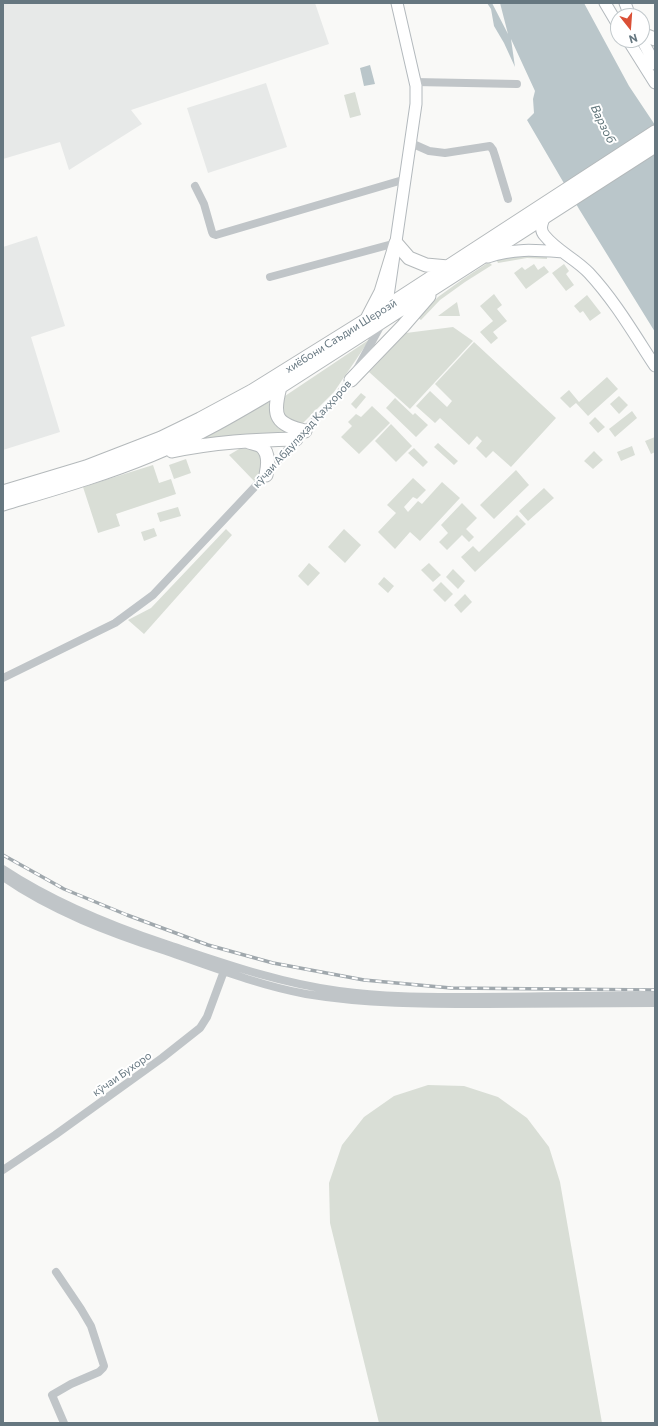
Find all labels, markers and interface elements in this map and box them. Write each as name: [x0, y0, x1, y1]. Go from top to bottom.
north arrow: [610, 8, 650, 48]
text: N: [628, 32, 639, 46]
water label: Варзоб: [587, 102, 619, 146]
street label: хиёбони Саъдии Шерозӣ: [283, 296, 399, 376]
street label: кӯчаи Абдулаҳад Қаҳҳоров: [250, 377, 354, 491]
street label: кӯчаи Бухоро: [90, 1049, 154, 1099]

